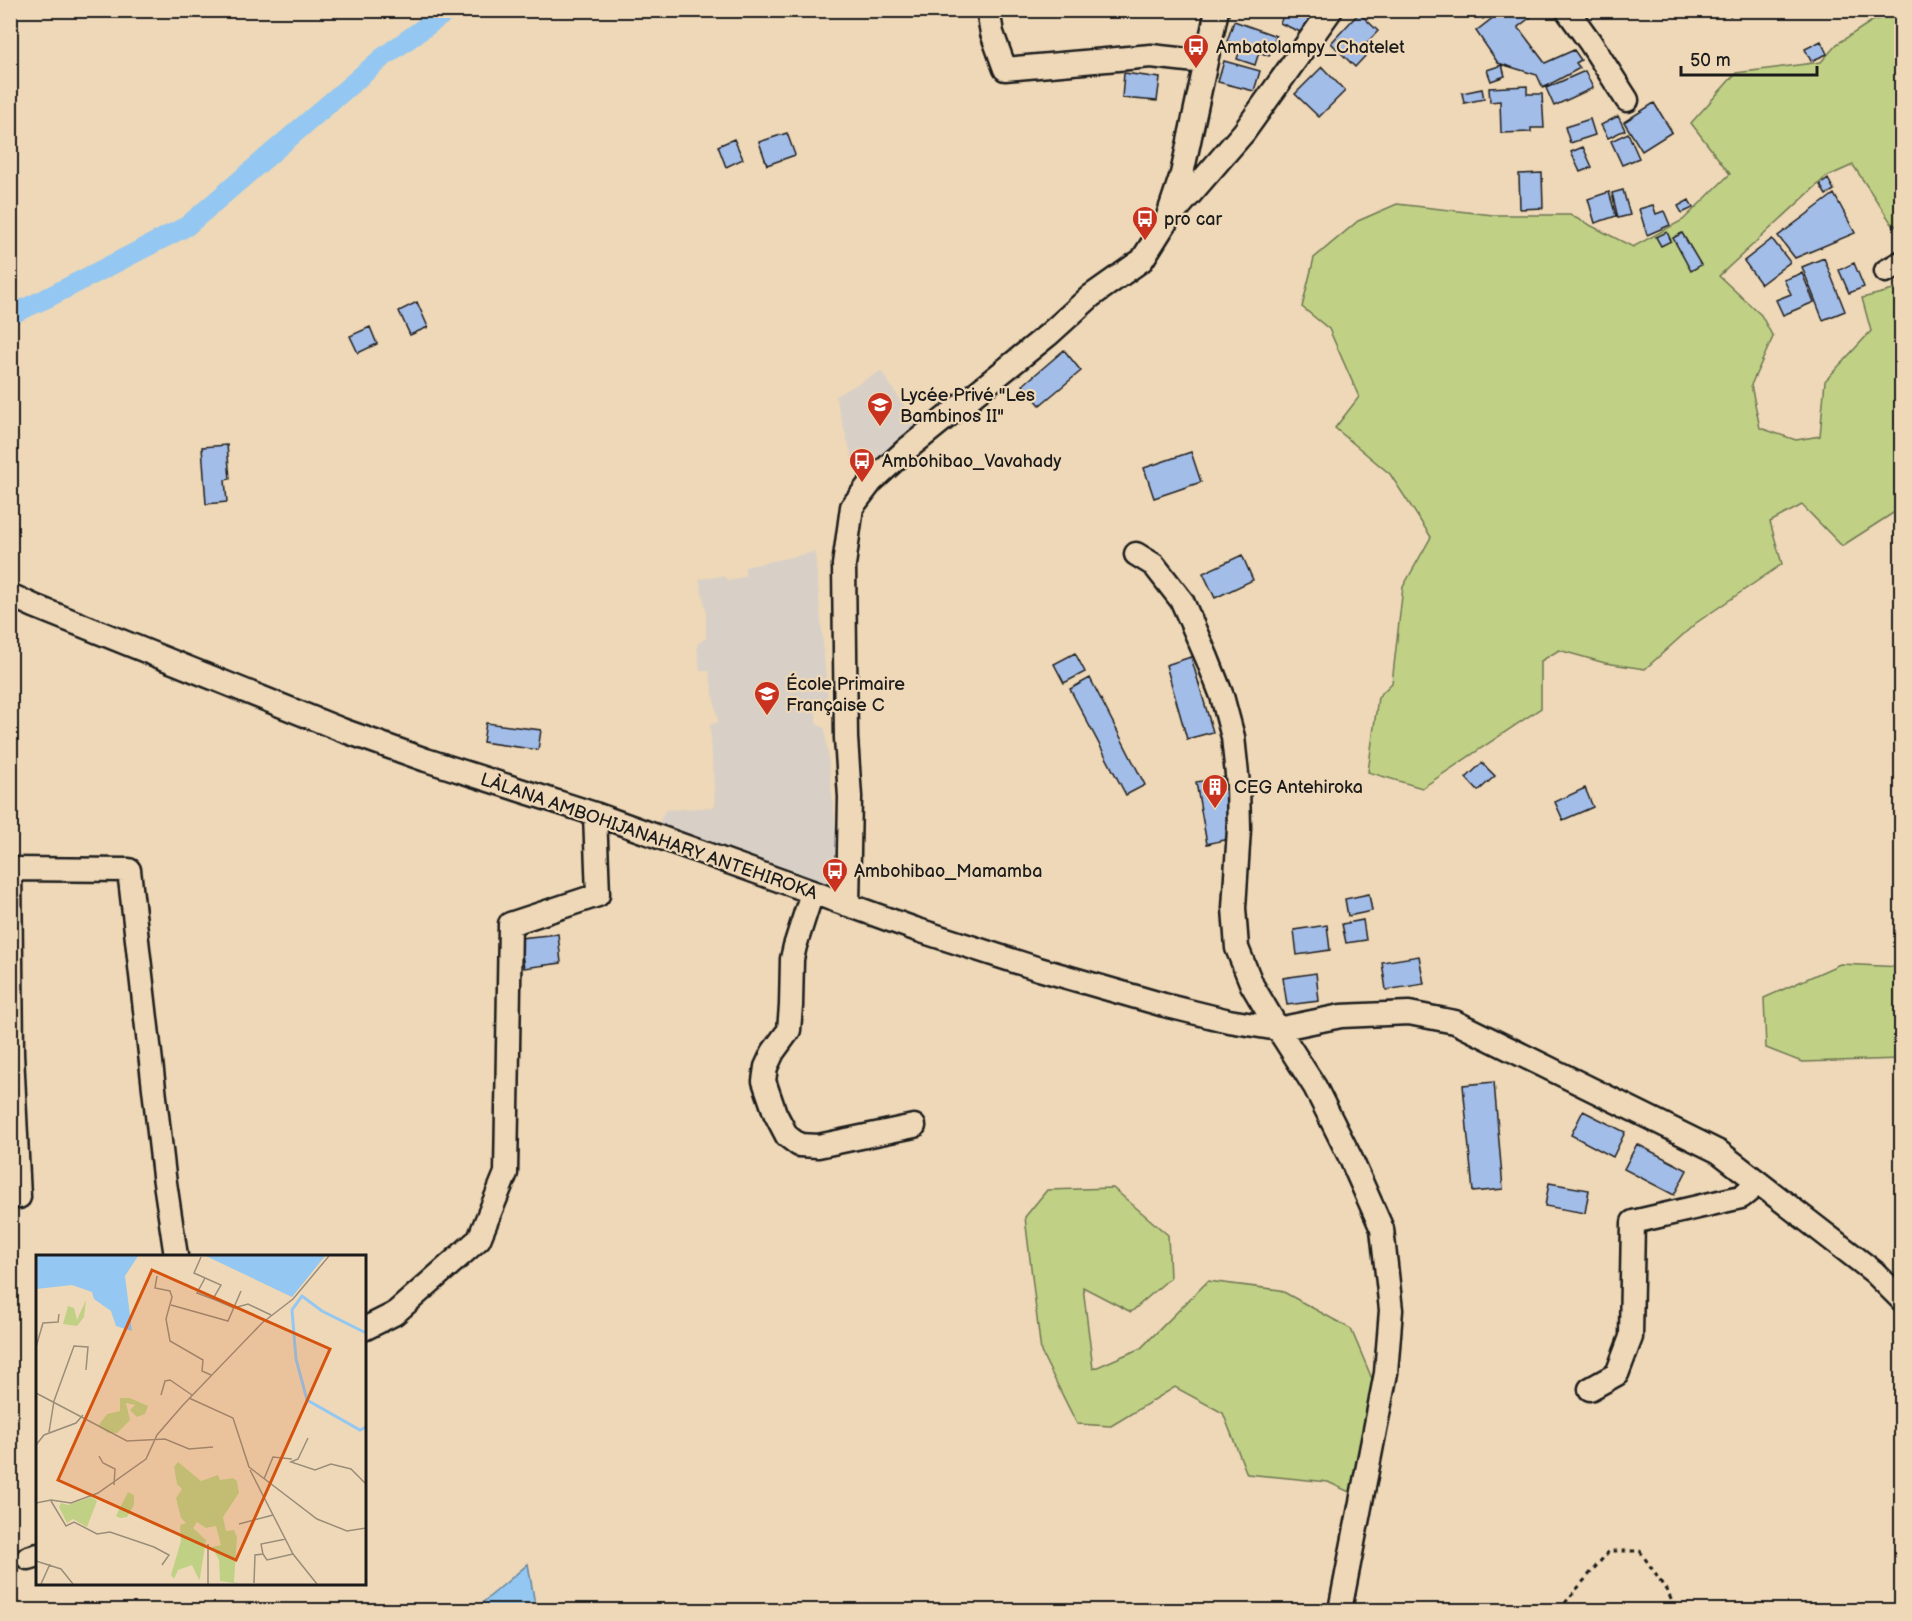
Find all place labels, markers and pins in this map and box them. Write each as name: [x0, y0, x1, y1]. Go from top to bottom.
bus stop icon: Ambatolampy_Chatelet: [1181, 32, 1211, 70]
place label: Ambatolampy_Chatelet: [1216, 37, 1405, 58]
bus stop icon: pro car: [1130, 204, 1160, 242]
place label: pro car: [1164, 209, 1222, 230]
place label: Lycée Privé "Les Bambinos II": [900, 385, 1035, 427]
school or university icon: Lycée Privé "Les Bambinos II": [865, 390, 895, 428]
bus stop icon: Ambohibao_Vavahady: [847, 446, 877, 484]
place label: Ambohibao_Vavahady: [882, 451, 1062, 472]
place label: École Primaire Française C: [786, 672, 905, 716]
school or university icon: École Primaire Française C: [752, 679, 782, 717]
building icon: CEG Antehiroka: [1200, 772, 1230, 810]
place label: CEG Antehiroka: [1234, 777, 1363, 798]
bus stop icon: Ambohibao_Mamamba: [820, 856, 850, 894]
place label: Ambohibao_Mamamba: [854, 861, 1042, 882]

